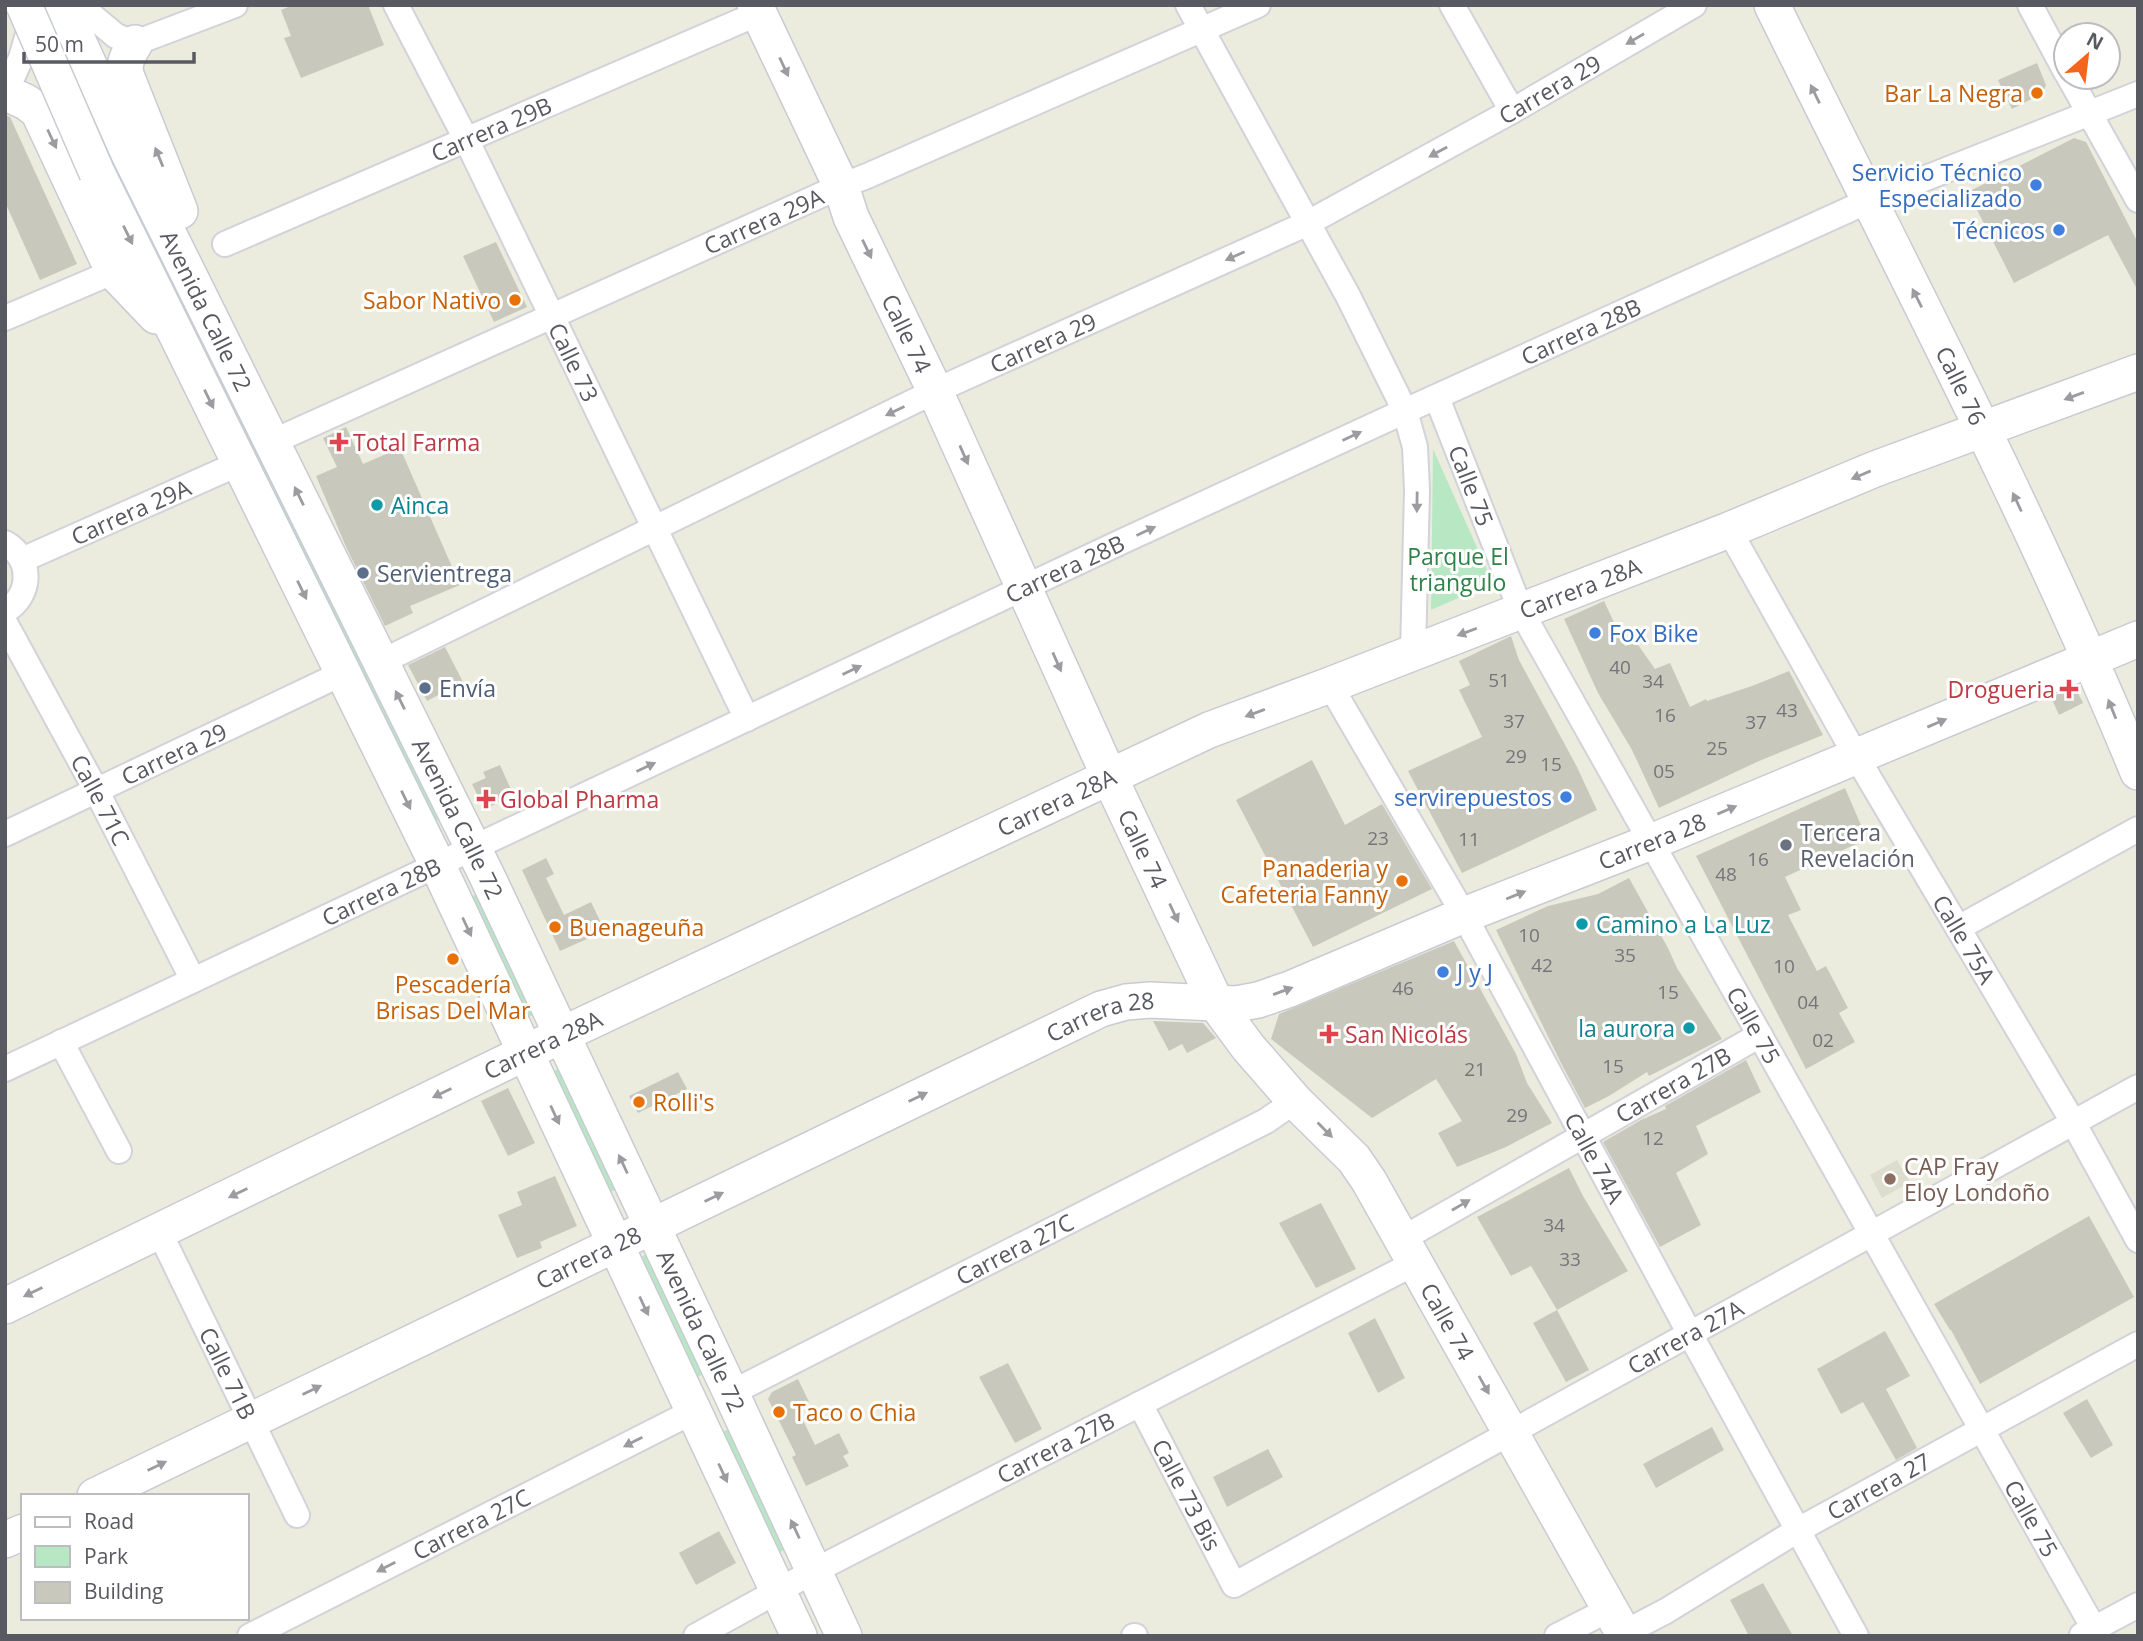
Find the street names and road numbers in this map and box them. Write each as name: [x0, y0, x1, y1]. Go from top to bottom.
street label: Carrera 29: [1493, 47, 1607, 131]
street label: Carrera 29B: [426, 89, 556, 169]
street label: Carrera 29A: [699, 180, 829, 262]
street label: Avenida Calle 72: [153, 225, 260, 396]
street label: Calle 74: [874, 288, 940, 378]
street label: Carrera 28B: [1516, 290, 1646, 372]
street label: Carrera 29: [985, 305, 1101, 380]
street label: Calle 73: [541, 317, 607, 407]
street label: Calle 76: [1928, 341, 1994, 430]
street label: Calle 75: [1441, 440, 1502, 530]
street label: Carrera 29A: [66, 471, 196, 552]
street label: Carrera 28B: [1000, 527, 1130, 610]
street label: Carrera 28A: [1515, 550, 1646, 626]
street label: Carrera 29: [116, 715, 232, 792]
street label: Avenida Calle 72: [405, 733, 512, 904]
street label: Calle 71C: [64, 749, 138, 851]
street label: Carrera 28A: [992, 760, 1122, 844]
street label: Calle 74: [1111, 804, 1176, 894]
street label: Carrera 28: [1593, 805, 1711, 877]
street label: Carrera 28B: [316, 849, 446, 933]
street label: Calle 75A: [1926, 888, 2004, 990]
street label: Calle 75: [1719, 980, 1789, 1069]
street label: Carrera 28: [1041, 984, 1155, 1049]
street label: Carrera 28A: [478, 1002, 608, 1087]
street label: Carrera 27B: [1609, 1039, 1737, 1130]
street label: Calle 74A: [1557, 1107, 1633, 1209]
street label: Carrera 27C: [950, 1206, 1079, 1292]
street label: Carrera 28: [530, 1218, 646, 1296]
street label: Avenida Calle 72: [650, 1244, 754, 1417]
street label: Calle 74: [1413, 1277, 1483, 1366]
street label: Carrera 27A: [1621, 1291, 1749, 1381]
street label: Calle 71B: [192, 1322, 264, 1425]
street label: Carrera 27B: [991, 1404, 1120, 1491]
street label: Calle 73 Bis: [1145, 1433, 1229, 1556]
street label: Carrera 27: [1821, 1445, 1936, 1527]
street label: Calle 75: [1997, 1474, 2066, 1563]
street label: Carrera 27C: [407, 1481, 536, 1567]

